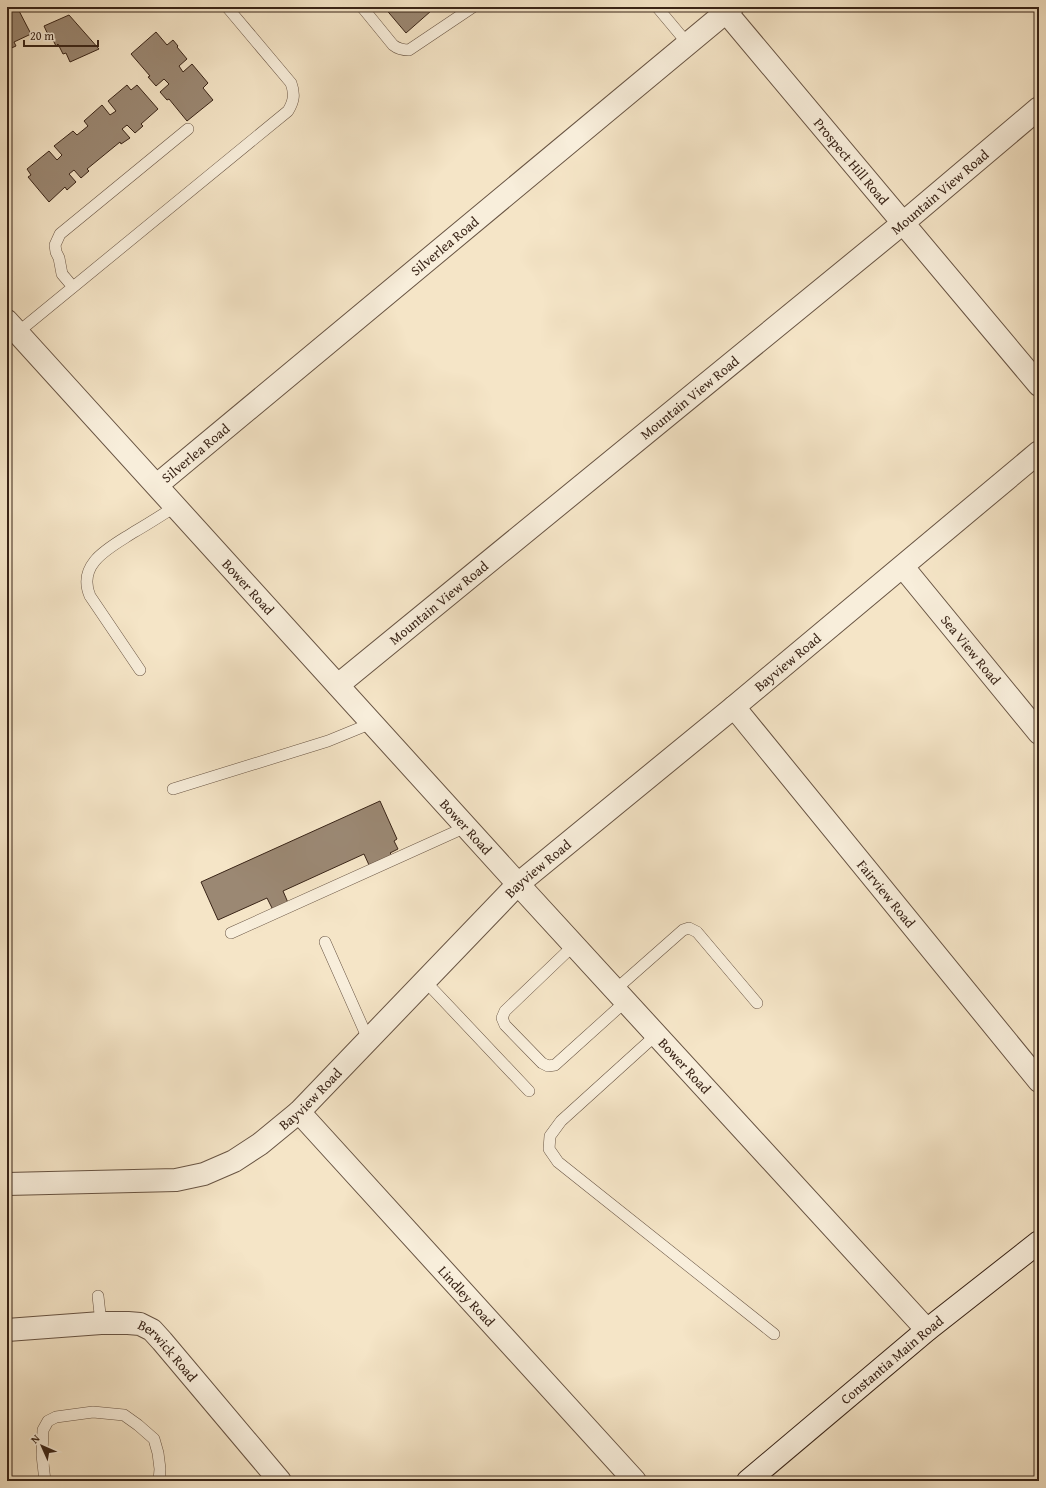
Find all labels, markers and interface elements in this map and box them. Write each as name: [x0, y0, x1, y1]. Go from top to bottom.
scale bar: [24, 22, 98, 48]
text: 20 m: [30, 27, 54, 44]
street label: Prospect Hill Road: [809, 114, 894, 209]
street label: Mountain View Road: [886, 144, 993, 239]
street label: Silverlea Road: [406, 211, 483, 280]
street label: Mountain View Road: [636, 351, 744, 444]
street label: Silverlea Road: [157, 418, 234, 487]
street label: Bower Road: [218, 554, 279, 620]
street label: Mountain View Road: [385, 556, 493, 649]
street label: Sea View Road: [936, 610, 1006, 689]
street label: Bayview Road: [750, 628, 826, 696]
street label: Bower Road: [435, 794, 497, 860]
street label: Bayview Road: [500, 834, 576, 902]
street label: Fairview Road: [852, 855, 920, 932]
street label: Bower Road: [654, 1033, 716, 1098]
street label: Bayview Road: [274, 1063, 347, 1135]
street label: Lindley Road: [434, 1261, 500, 1331]
street label: Constantia Main Road: [836, 1311, 948, 1409]
street label: Berwick Road: [134, 1315, 202, 1386]
north arrow: [22, 1426, 62, 1466]
text: N: [27, 1430, 44, 1447]

